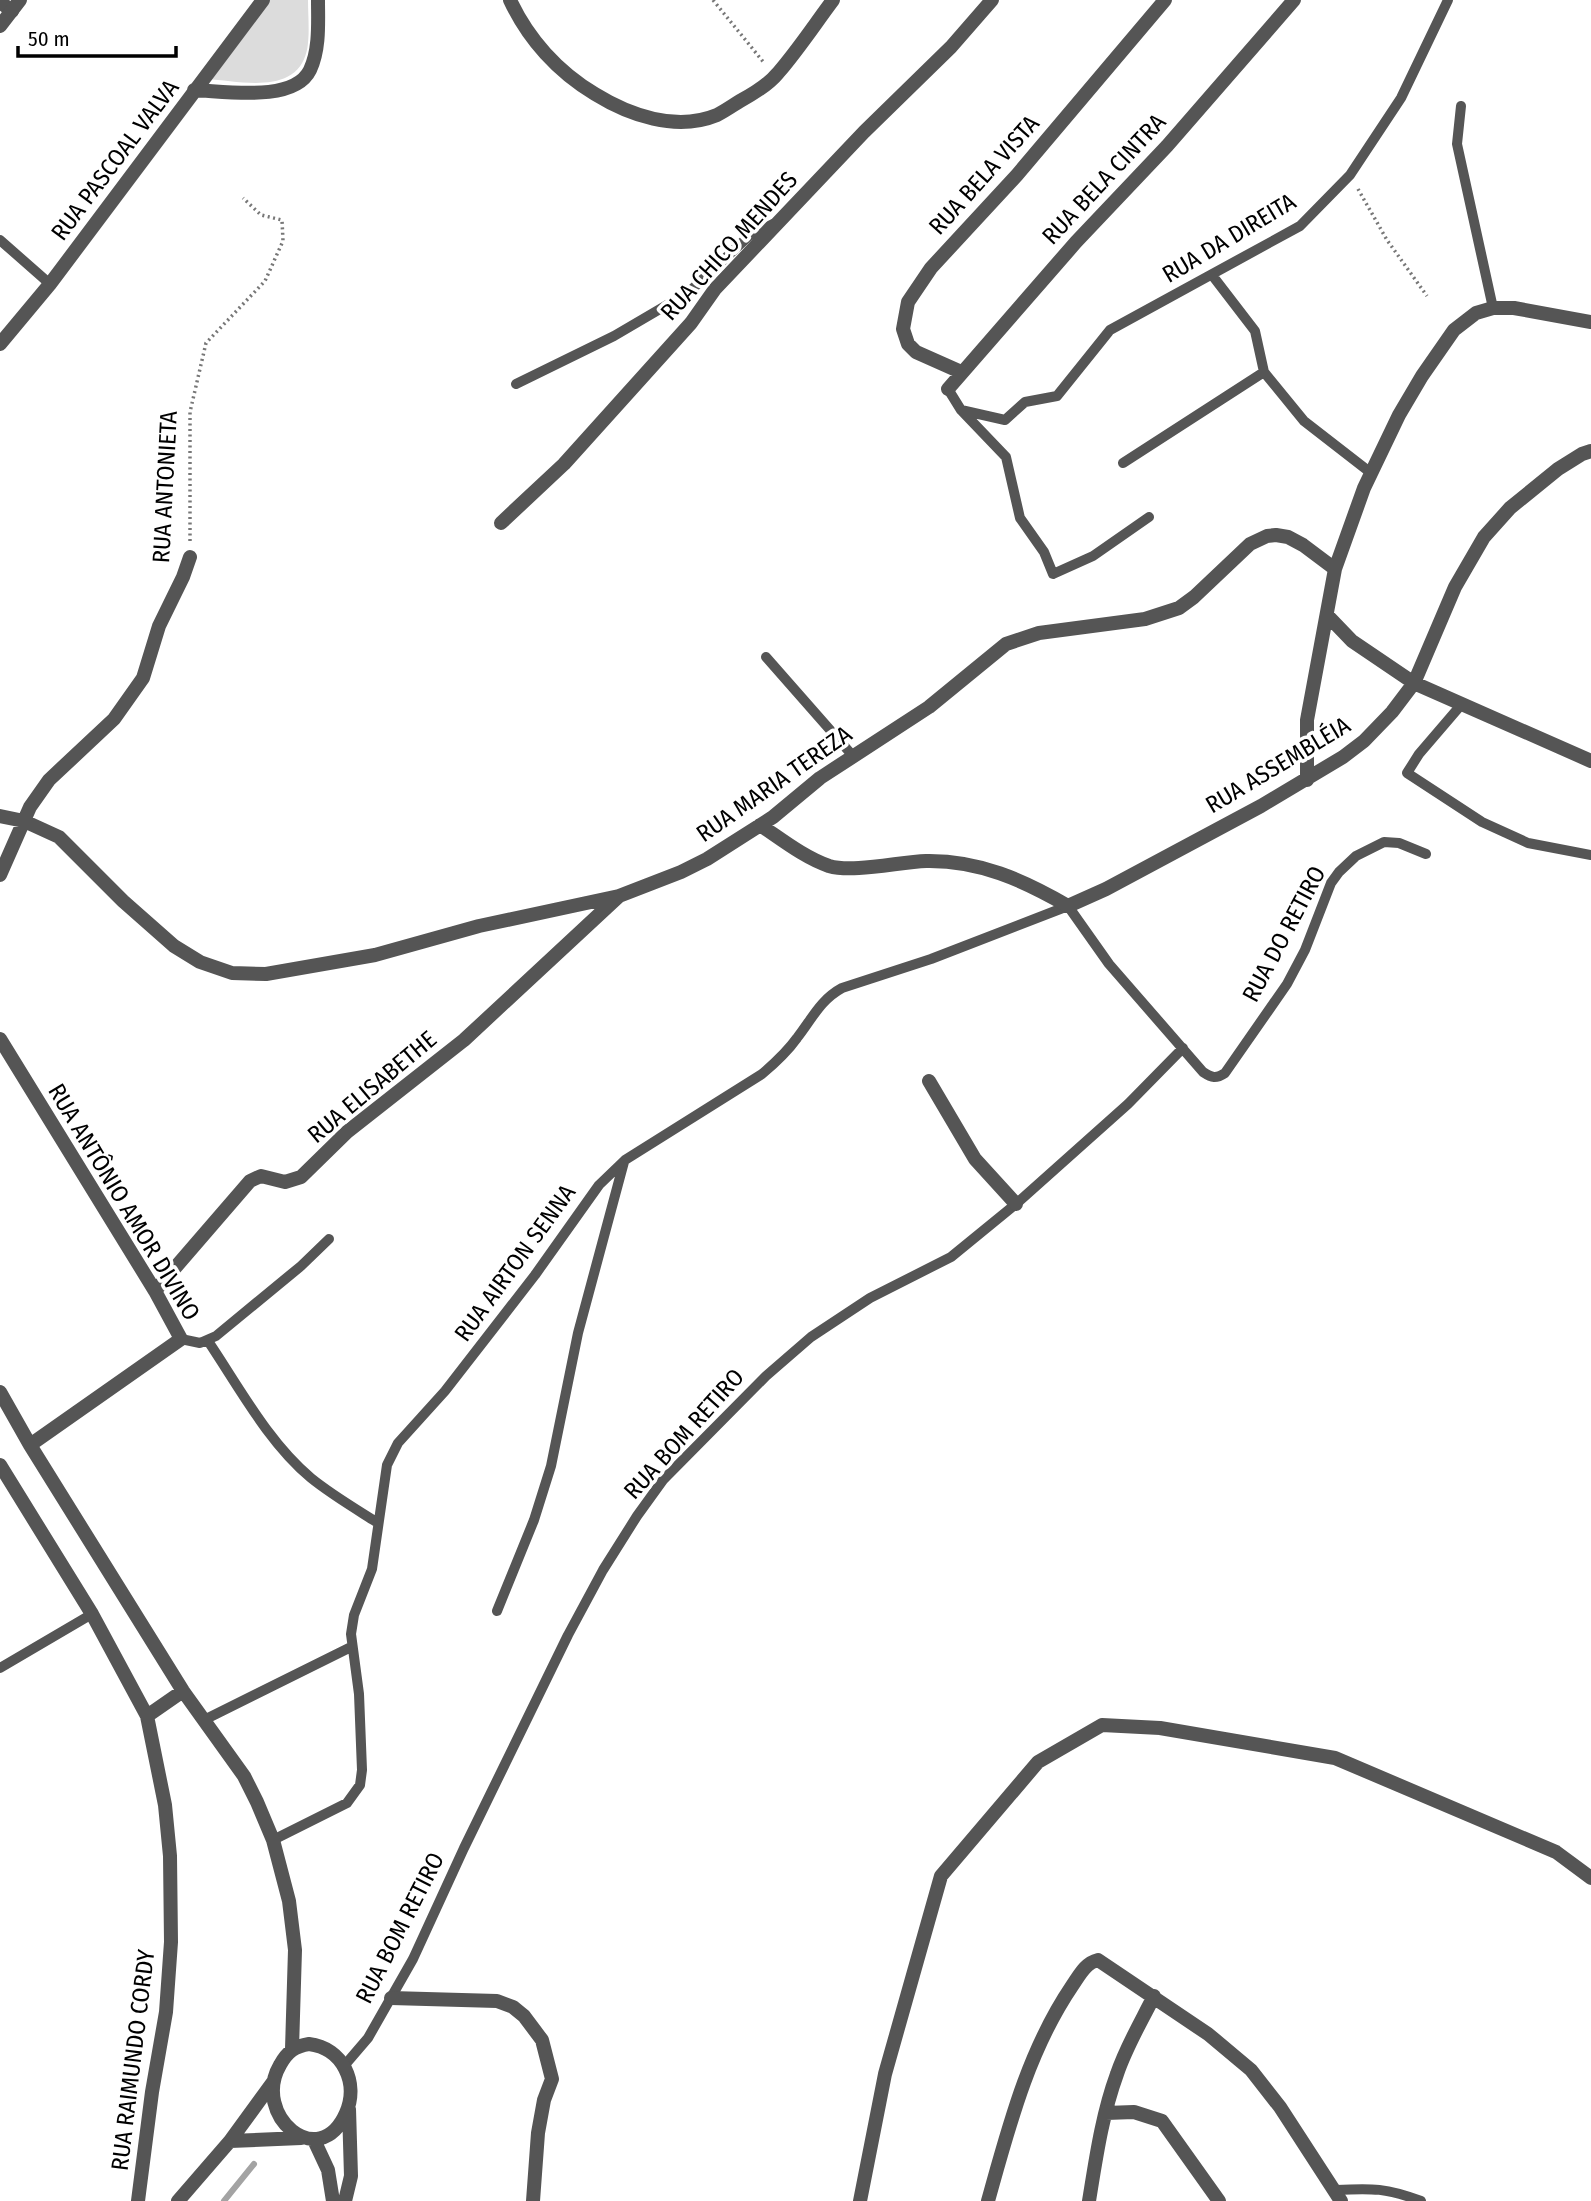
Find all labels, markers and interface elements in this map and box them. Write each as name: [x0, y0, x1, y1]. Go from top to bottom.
scale bar: [18, 14, 175, 58]
text: 50 m: [28, 26, 70, 52]
street label: RUA PASCOAL VALVA: [45, 74, 185, 246]
street label: RUA BELA CINTRA: [1036, 108, 1172, 250]
street label: RUA BELA VISTA: [923, 109, 1045, 240]
street label: RUA CHICO MENDES: [655, 166, 803, 326]
street label: RUA DA DIREITA: [1157, 187, 1301, 289]
street label: RUA ANTONIETA: [147, 410, 183, 564]
street label: RUA ASSEMBLÉIA: [1200, 710, 1356, 819]
street label: RUA MARIA TEREZA: [691, 720, 857, 848]
street label: RUA DO RETIRO: [1237, 861, 1331, 1007]
street label: RUA ELISABETHE: [302, 1025, 442, 1149]
street label: RUA ANTÔNIO AMOR DIVINO: [42, 1078, 207, 1325]
street label: RUA AIRTON SENNA: [449, 1179, 582, 1347]
street label: RUA BOM RETIRO: [618, 1363, 750, 1505]
street label: RUA BOM RETIRO: [350, 1848, 450, 2008]
street label: RUA RAIMUNDO CORDY: [106, 1948, 160, 2172]

